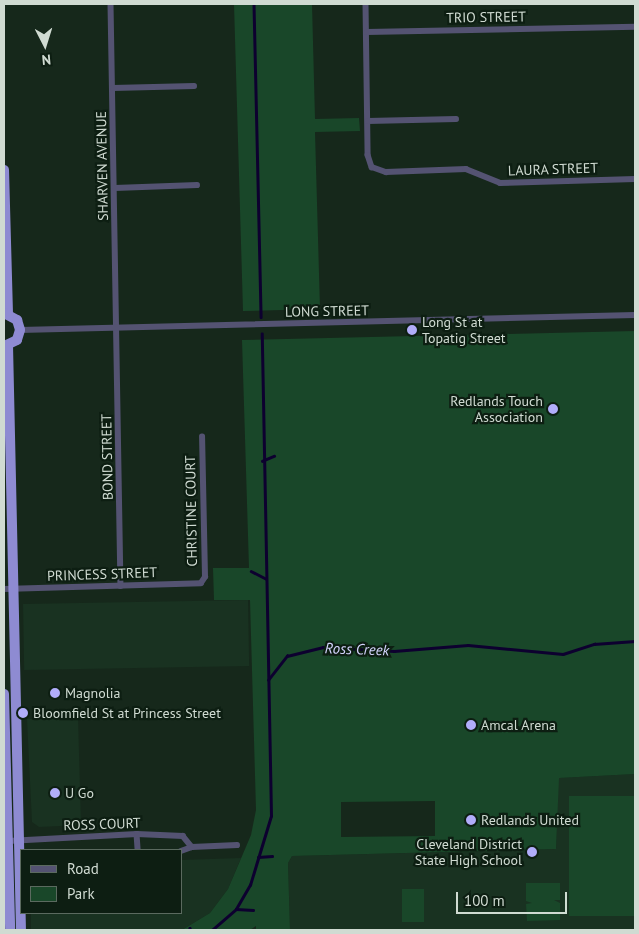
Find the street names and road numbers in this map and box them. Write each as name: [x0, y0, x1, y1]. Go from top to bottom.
street label: TRIO STREET: [446, 8, 526, 26]
street label: SHARVEN AVENUE: [93, 111, 111, 221]
street label: LAURA STREET: [507, 159, 599, 179]
street label: LONG STREET: [285, 302, 369, 320]
street label: BOND STREET: [98, 414, 116, 500]
street label: CHRISTINE COURT: [182, 455, 200, 567]
street label: PRINCESS STREET: [47, 564, 157, 584]
street label: ROSS COURT: [63, 814, 141, 834]

